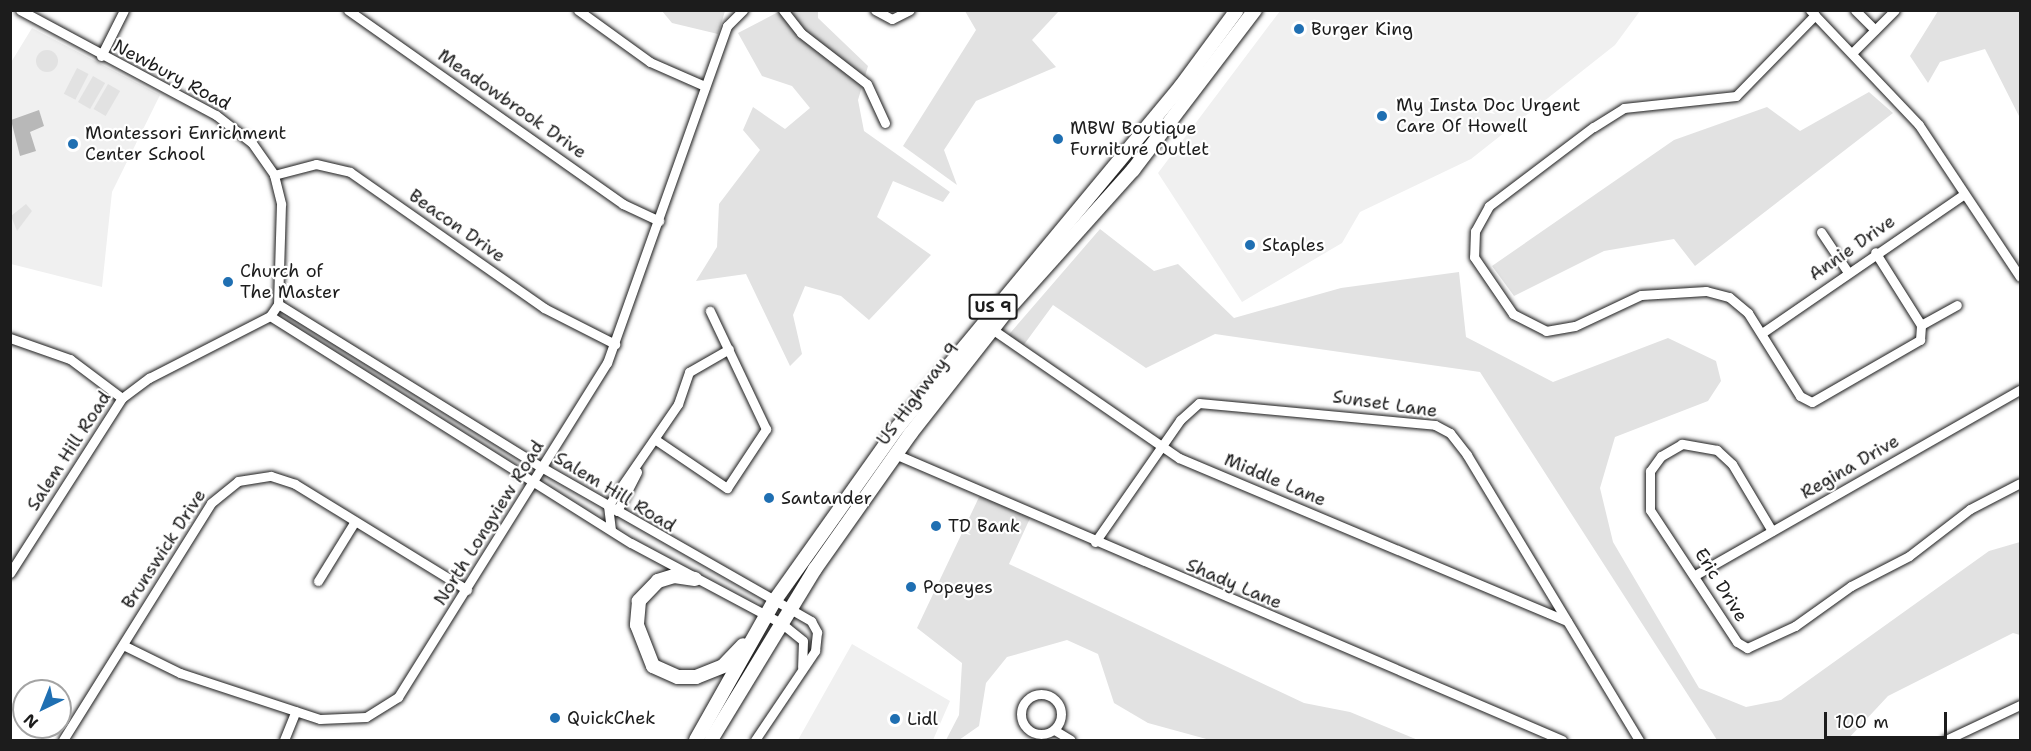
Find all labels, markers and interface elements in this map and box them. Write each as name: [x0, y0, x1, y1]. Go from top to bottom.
place label: Burger King: [1311, 18, 1413, 40]
marker: Burger King: [1292, 22, 1306, 36]
street label: Newbury Road: [110, 35, 234, 115]
street label: Meadowbrook Drive: [434, 45, 590, 163]
place label: My Insta Doc Urgent Care Of Howell: [1396, 95, 1580, 138]
marker: My Insta Doc Urgent Care Of Howell: [1373, 107, 1391, 125]
place label: MBW Boutique Furniture Outlet: [1070, 118, 1209, 160]
place label: Montessori Enrichment Center School: [85, 123, 286, 166]
marker: MBW Boutique Furniture Outlet: [1051, 132, 1065, 146]
marker: Montessori Enrichment Center School: [66, 137, 80, 151]
street label: Beacon Drive: [405, 185, 509, 267]
street label: Annie Drive: [1805, 210, 1899, 286]
place label: Staples: [1262, 234, 1325, 256]
marker: Staples: [1243, 238, 1257, 252]
place label: Church of The Master: [240, 261, 340, 304]
marker: Church of The Master: [221, 275, 235, 289]
road number: US 9: [968, 294, 1018, 320]
street label: US Highway 9: [872, 338, 964, 450]
street label: Sunset Lane: [1331, 386, 1439, 422]
street label: Salem Hill Road: [22, 387, 116, 515]
street label: Regina Drive: [1797, 430, 1903, 504]
street label: North Longview Road: [429, 437, 549, 609]
street label: Salem Hill Road: [550, 447, 680, 537]
street label: Middle Lane: [1221, 449, 1329, 511]
street label: Brunswick Drive: [117, 485, 211, 613]
place label: Santander: [781, 487, 872, 509]
marker: Santander: [762, 491, 776, 505]
place label: TD Bank: [948, 515, 1020, 537]
marker: TD Bank: [929, 519, 943, 533]
street label: Eric Drive: [1690, 544, 1752, 626]
street label: Shady Lane: [1183, 554, 1285, 614]
place label: Popeyes: [923, 576, 993, 598]
marker: Popeyes: [904, 580, 918, 594]
north arrow: [12, 679, 72, 739]
scale bar: [1827, 700, 1950, 738]
place label: QuickChek: [567, 707, 656, 729]
place label: Lidl: [907, 708, 938, 730]
text: N: [19, 709, 43, 733]
text: 100 m: [1835, 710, 1889, 734]
marker: QuickChek: [548, 711, 562, 725]
marker: Lidl: [888, 712, 902, 726]

